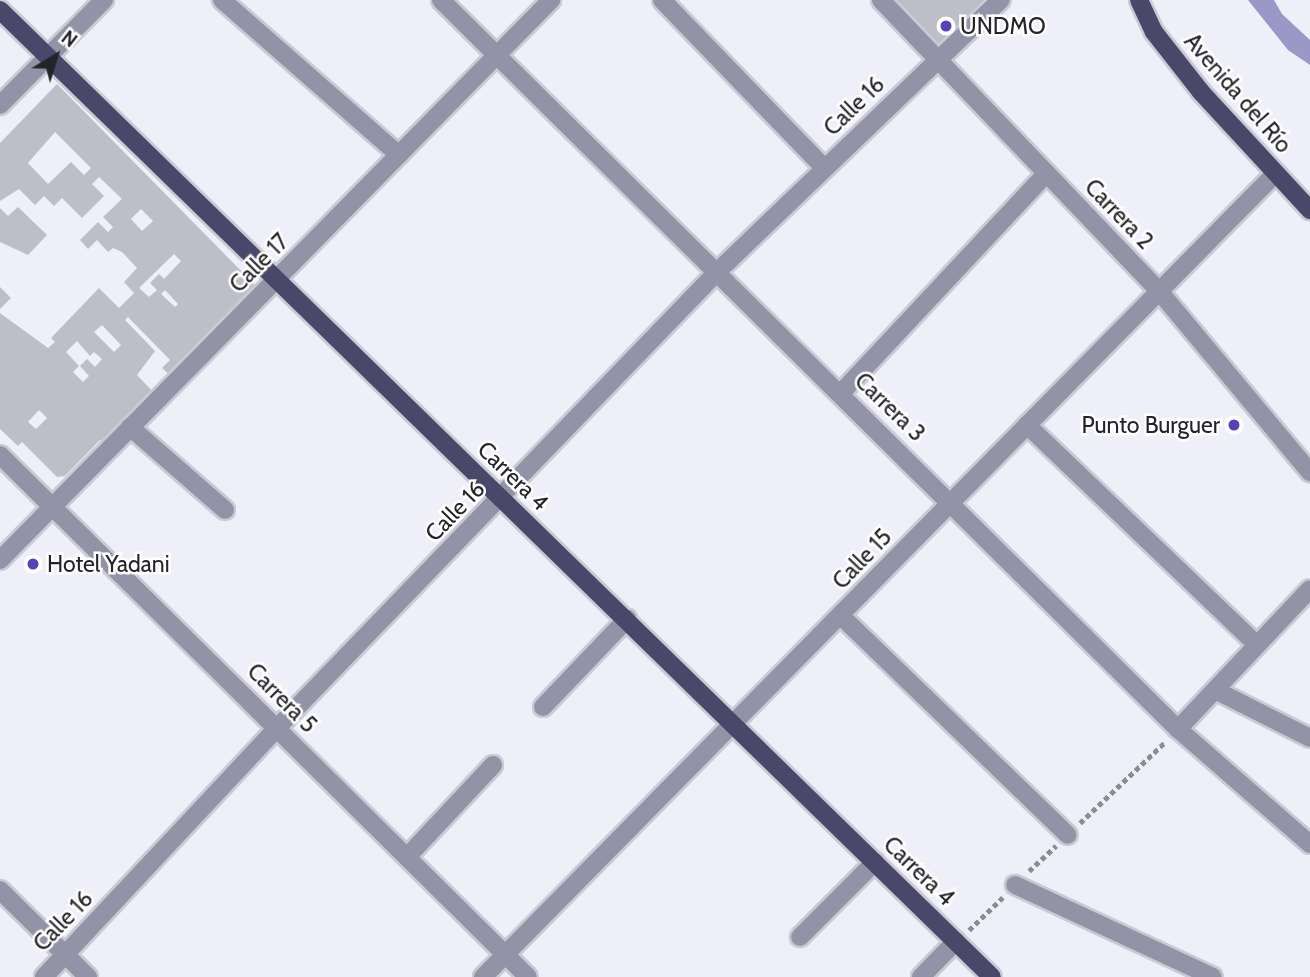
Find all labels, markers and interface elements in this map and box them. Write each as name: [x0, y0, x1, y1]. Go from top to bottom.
place label: UNDMO: [960, 12, 1046, 40]
marker: UNDMO: [938, 18, 954, 34]
north arrow: [21, 21, 91, 91]
text: N: [57, 26, 82, 52]
street label: Avenida del Río: [1179, 28, 1297, 158]
street label: Calle 16: [818, 71, 890, 141]
street label: Carrera 2: [1079, 173, 1159, 255]
street label: Calle 17: [224, 228, 294, 298]
street label: Carrera 3: [849, 367, 931, 447]
place label: Punto Burguer: [1081, 411, 1220, 439]
marker: Punto Burguer: [1226, 417, 1242, 433]
street label: Carrera 4: [472, 436, 554, 516]
street label: Calle 16: [420, 475, 490, 547]
street label: Calle 15: [827, 523, 897, 595]
place label: Hotel Yadani: [47, 550, 170, 578]
marker: Hotel Yadani: [25, 556, 41, 572]
street label: Carrera 5: [241, 657, 323, 739]
street label: Carrera 4: [878, 831, 960, 911]
street label: Calle 16: [28, 885, 98, 957]

